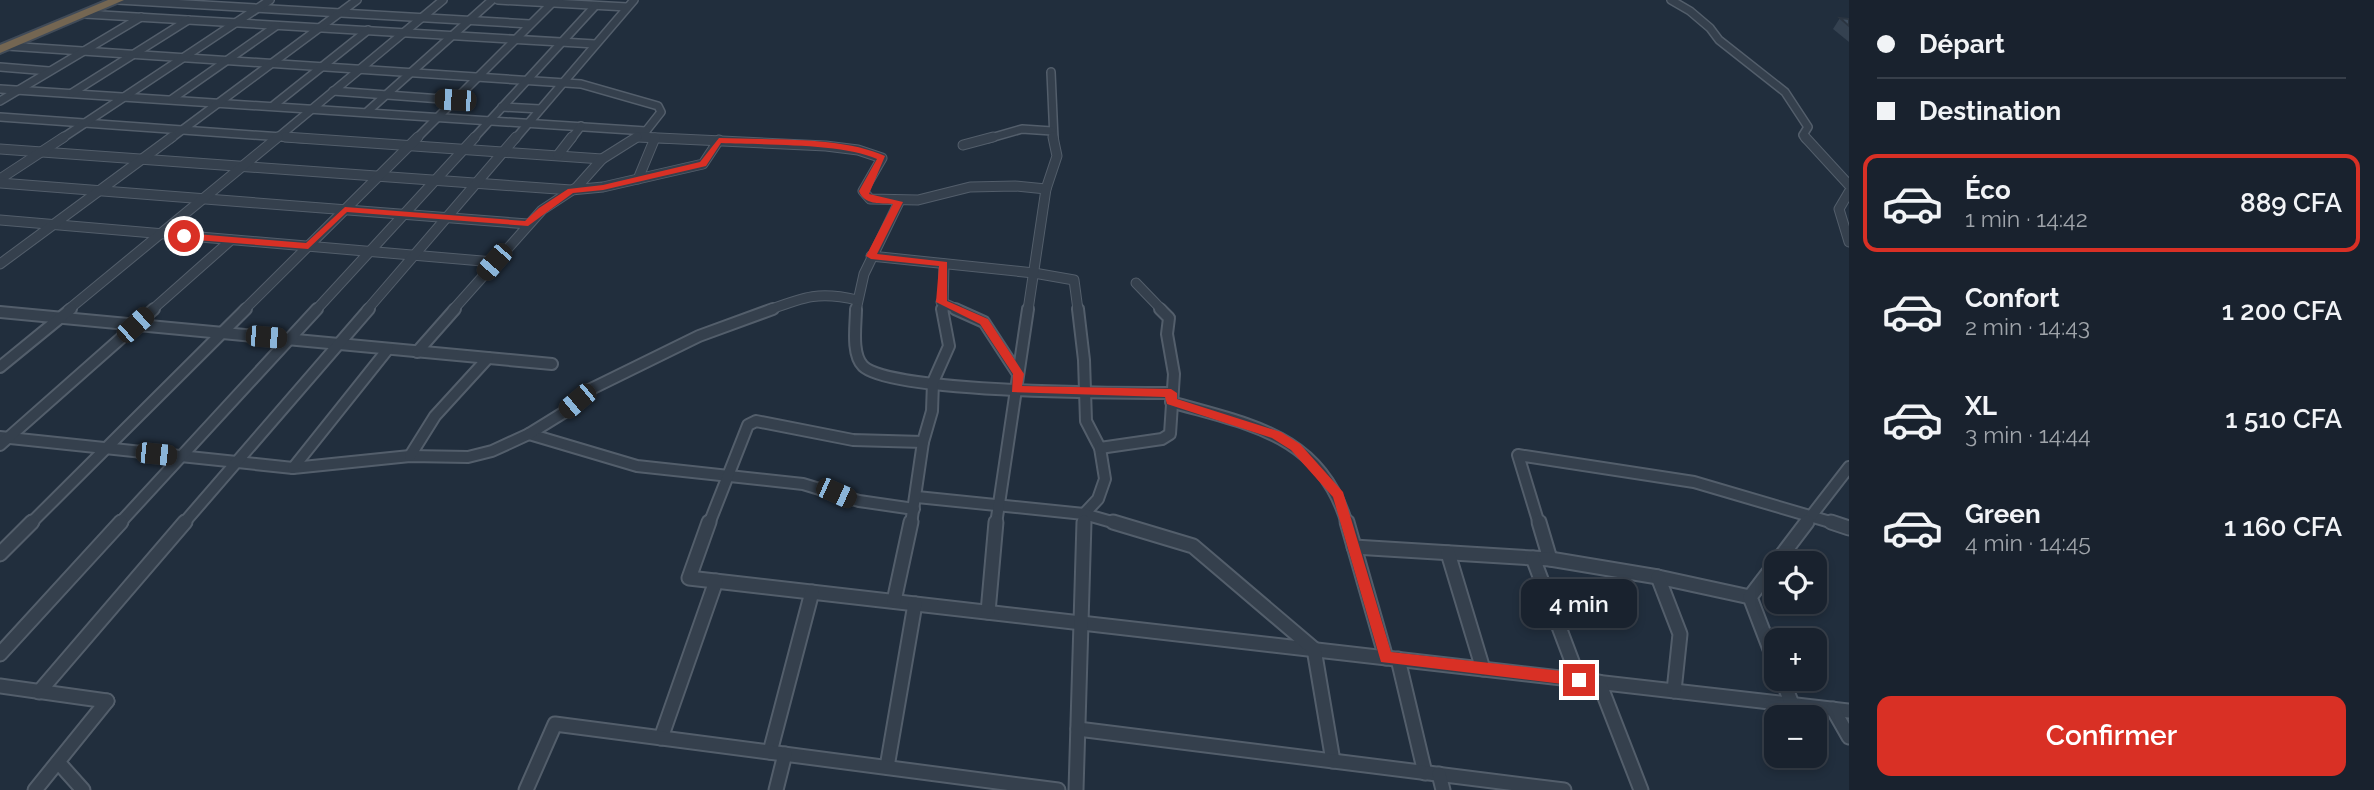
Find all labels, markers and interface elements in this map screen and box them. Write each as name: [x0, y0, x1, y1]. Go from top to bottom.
text: Départ: [1919, 29, 2005, 59]
car: [434, 88, 477, 112]
text: Destination: [1919, 96, 2061, 126]
icon: car: [1881, 172, 1944, 235]
text: Éco: [1965, 175, 2011, 205]
text: 889 CFA: [2240, 188, 2342, 218]
text: 1 min · 14:42: [1965, 205, 2088, 232]
route start: [168, 220, 200, 252]
car: [473, 239, 516, 285]
icon: car: [1881, 280, 1944, 343]
text: Confort: [1965, 283, 2059, 313]
text: 1 200 CFA: [2222, 296, 2342, 326]
car: [113, 303, 158, 347]
text: 2 min · 14:43: [1965, 313, 2090, 340]
car: [245, 325, 288, 349]
car: [555, 379, 600, 423]
icon: car: [1881, 388, 1944, 451]
text: XL: [1965, 391, 1997, 421]
text: 1 510 CFA: [2225, 404, 2342, 434]
text: 3 min · 14:44: [1965, 421, 2091, 448]
car: [135, 441, 178, 467]
car: [813, 475, 860, 511]
icon: car: [1881, 496, 1944, 559]
text: Green: [1965, 499, 2041, 529]
text: 1 160 CFA: [2224, 512, 2342, 542]
text: 4 min · 14:45: [1965, 529, 2091, 556]
map controls: [1764, 551, 1827, 768]
button: locate: [1764, 551, 1827, 614]
callout: 4 min: [1521, 578, 1637, 628]
text: 4 min: [1549, 590, 1609, 617]
button: +: [1764, 628, 1827, 691]
route end: [1563, 664, 1595, 696]
button: Confirmer: [1877, 696, 2346, 776]
button: −: [1764, 705, 1827, 768]

